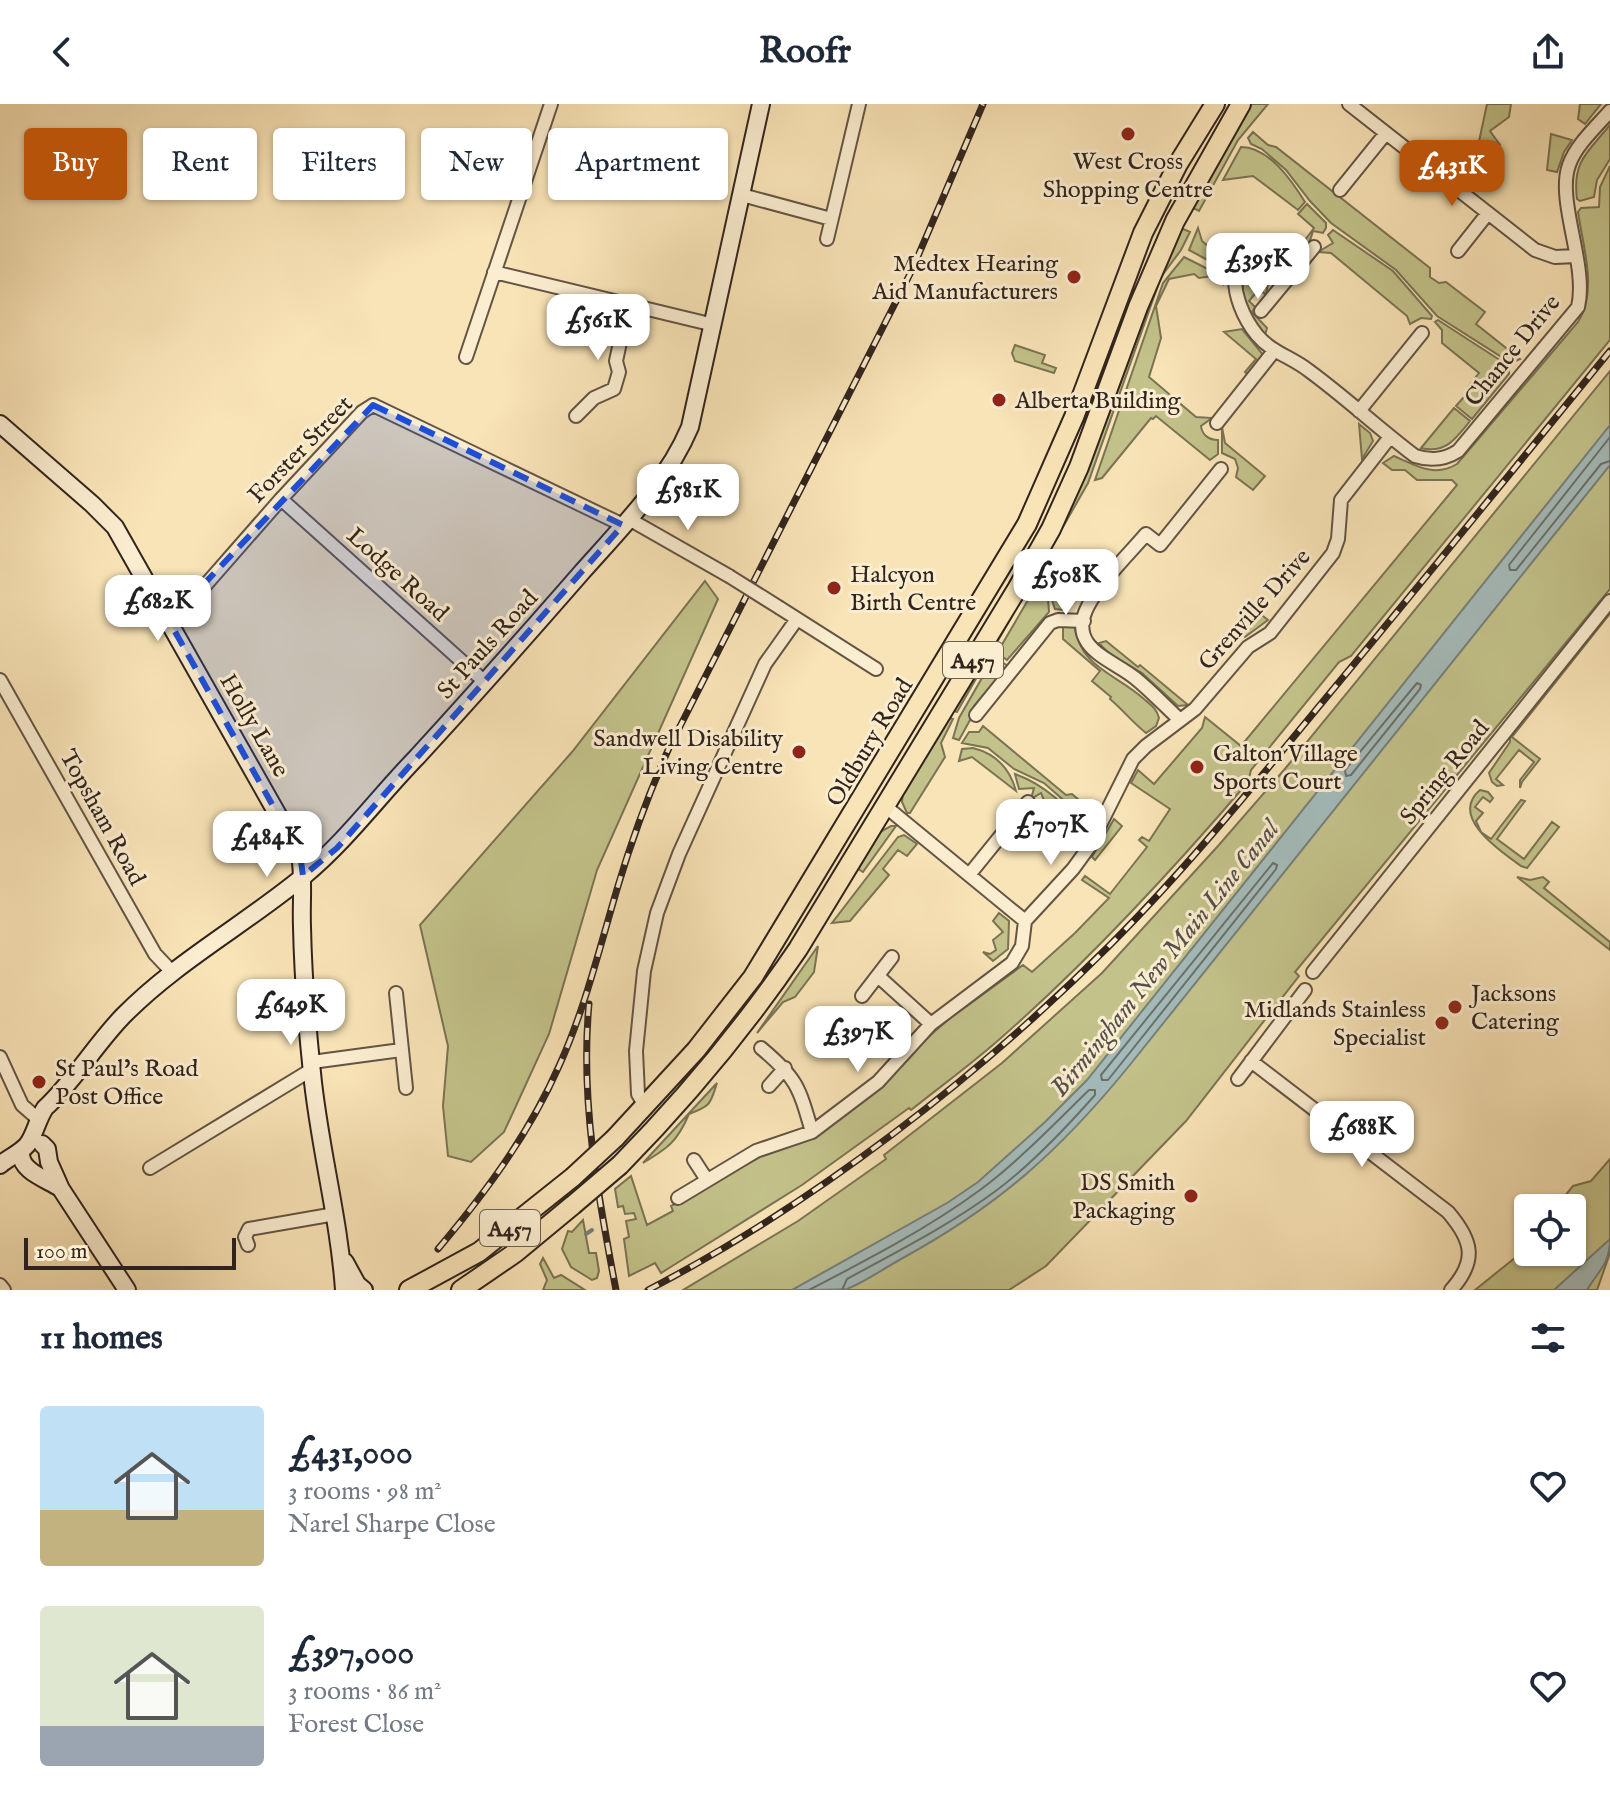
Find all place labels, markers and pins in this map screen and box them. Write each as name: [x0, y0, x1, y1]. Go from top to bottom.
marker: West Cross Shopping Centre: [1119, 125, 1137, 143]
pin: £431K: [1396, 140, 1508, 208]
place label: West Cross Shopping Centre: [1043, 147, 1213, 206]
pin: £395K: [1202, 233, 1314, 301]
place label: Medtex Hearing Aid Manufacturers: [871, 249, 1059, 308]
marker: Medtex Hearing Aid Manufacturers: [1065, 268, 1083, 286]
pin: £561K: [542, 294, 654, 362]
place label: Alberta Building: [1014, 386, 1182, 417]
marker: Alberta Building: [990, 391, 1008, 409]
pin: £581K: [632, 464, 744, 532]
pin: £508K: [1010, 549, 1122, 617]
place label: Halcyon Birth Centre: [850, 560, 976, 619]
pin: £682K: [102, 575, 214, 643]
marker: Halcyon Birth Centre: [825, 579, 843, 597]
place label: Sandwell Disability Living Centre: [593, 724, 783, 783]
place label: Galton Village Sports Court: [1213, 739, 1358, 798]
marker: Sandwell Disability Living Centre: [790, 743, 808, 761]
marker: Galton Village Sports Court: [1188, 758, 1206, 776]
pin: £707K: [995, 799, 1107, 867]
pin: £484K: [211, 811, 323, 879]
pin: £649K: [235, 979, 347, 1047]
place label: Jacksons Catering: [1468, 979, 1560, 1038]
place label: Midlands Stainless Specialist: [1244, 995, 1426, 1054]
marker: Jacksons Catering: [1446, 998, 1464, 1016]
pin: £397K: [802, 1006, 914, 1074]
marker: Midlands Stainless Specialist: [1433, 1014, 1451, 1032]
place label: St Paul's Road Post Office: [55, 1054, 198, 1113]
marker: St Paul's Road Post Office: [30, 1073, 48, 1091]
pin: £688K: [1306, 1101, 1418, 1169]
place label: DS Smith Packaging: [1072, 1168, 1176, 1227]
marker: DS Smith Packaging: [1182, 1187, 1200, 1205]

